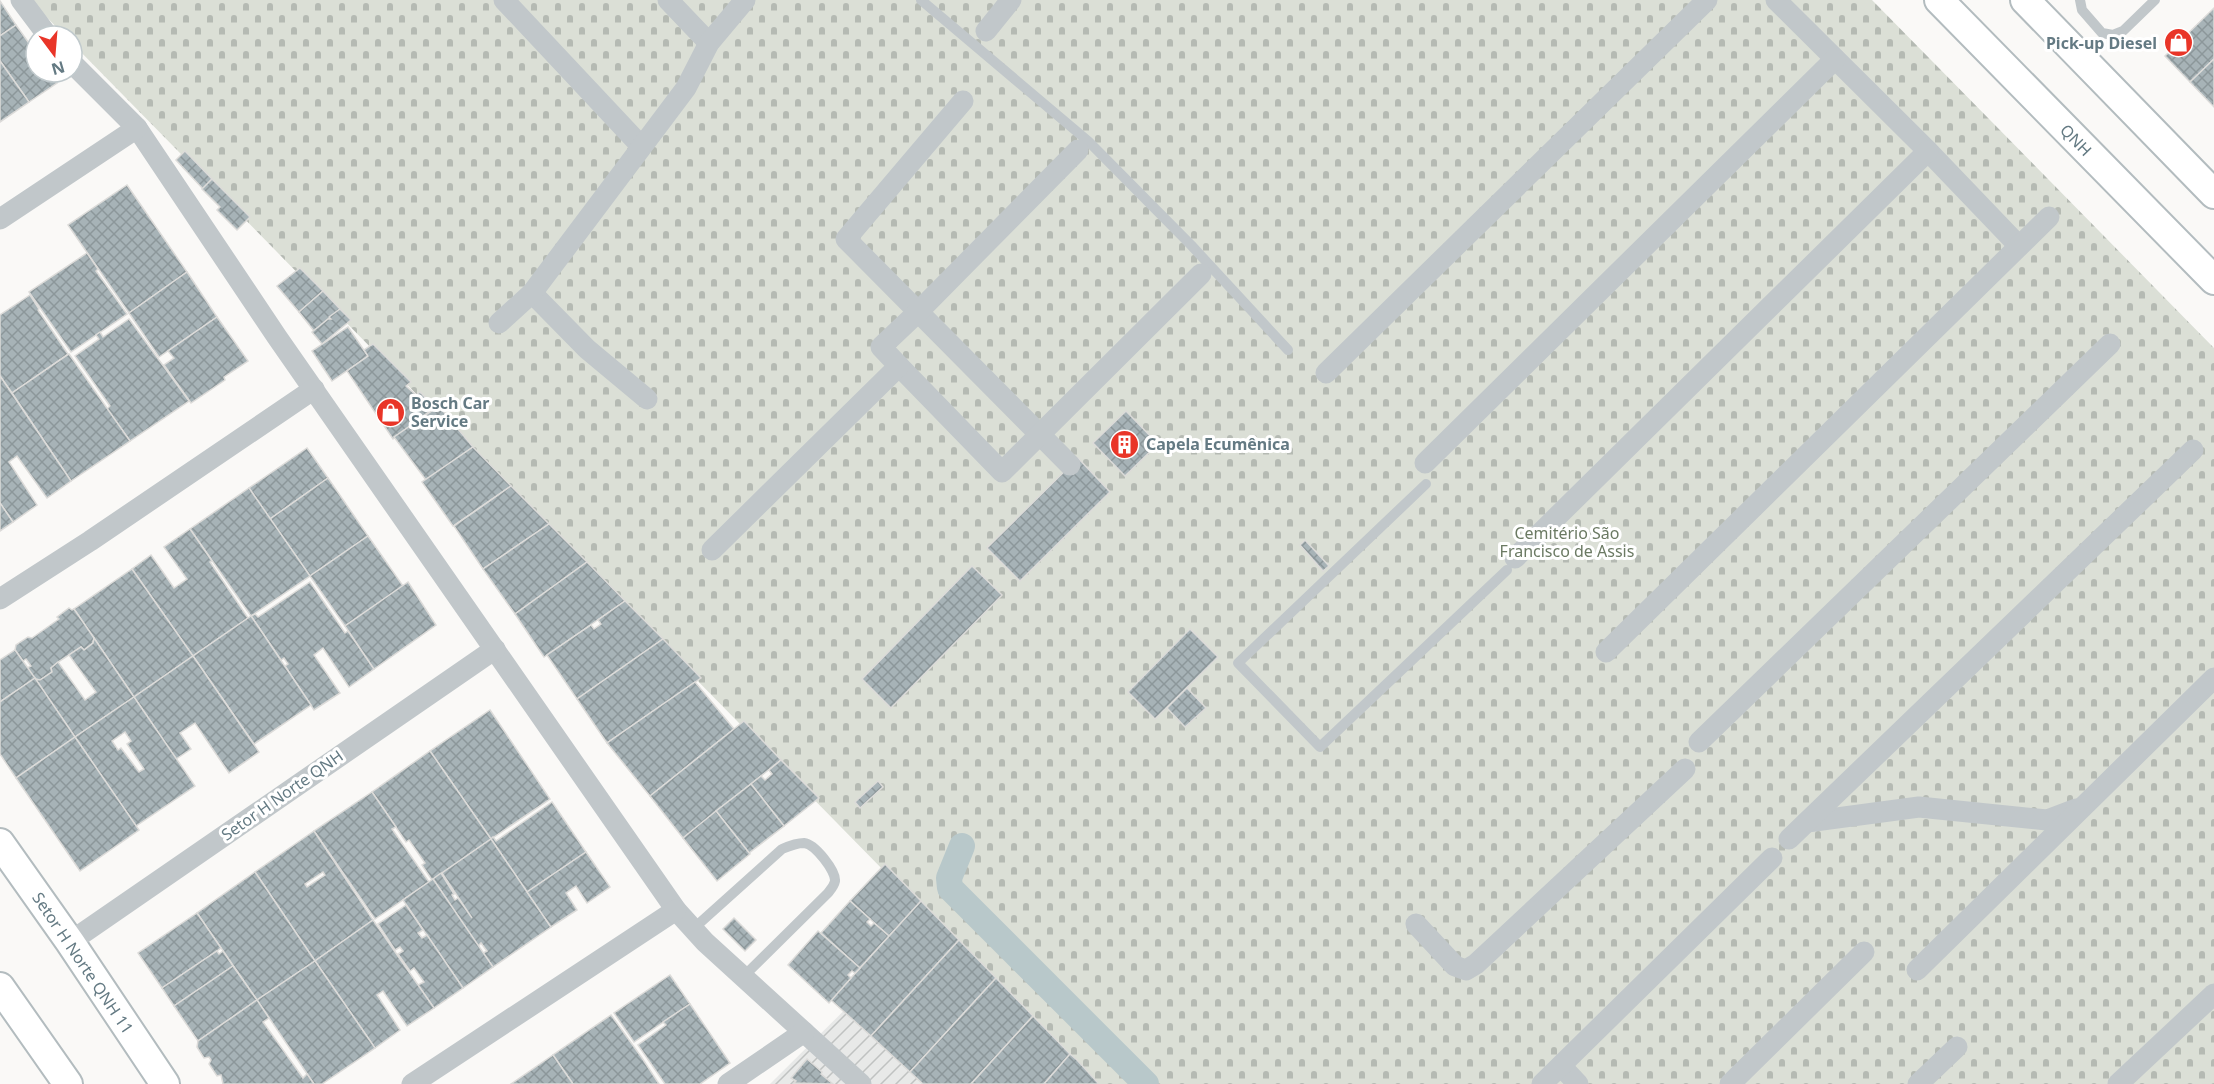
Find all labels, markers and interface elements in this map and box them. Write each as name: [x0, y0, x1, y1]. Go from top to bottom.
north arrow: [24, 24, 84, 84]
shop icon: Pick-up Diesel: [2162, 27, 2194, 59]
place label: Pick-up Diesel: [2046, 32, 2157, 54]
text: N: [49, 56, 67, 81]
street label: QNH: [2055, 119, 2097, 161]
place label: Bosch Car Service: [411, 392, 490, 432]
shop icon: Bosch Car Service: [374, 396, 406, 428]
building icon: Capela Ecumênica: [1109, 428, 1141, 460]
place label: Capela Ecumênica: [1146, 433, 1290, 455]
park label: Cemitério São Francisco de Assis: [1500, 522, 1634, 562]
street label: Setor H Norte QNH: [217, 745, 347, 845]
street label: Setor H Norte QNH 11: [27, 888, 139, 1038]

